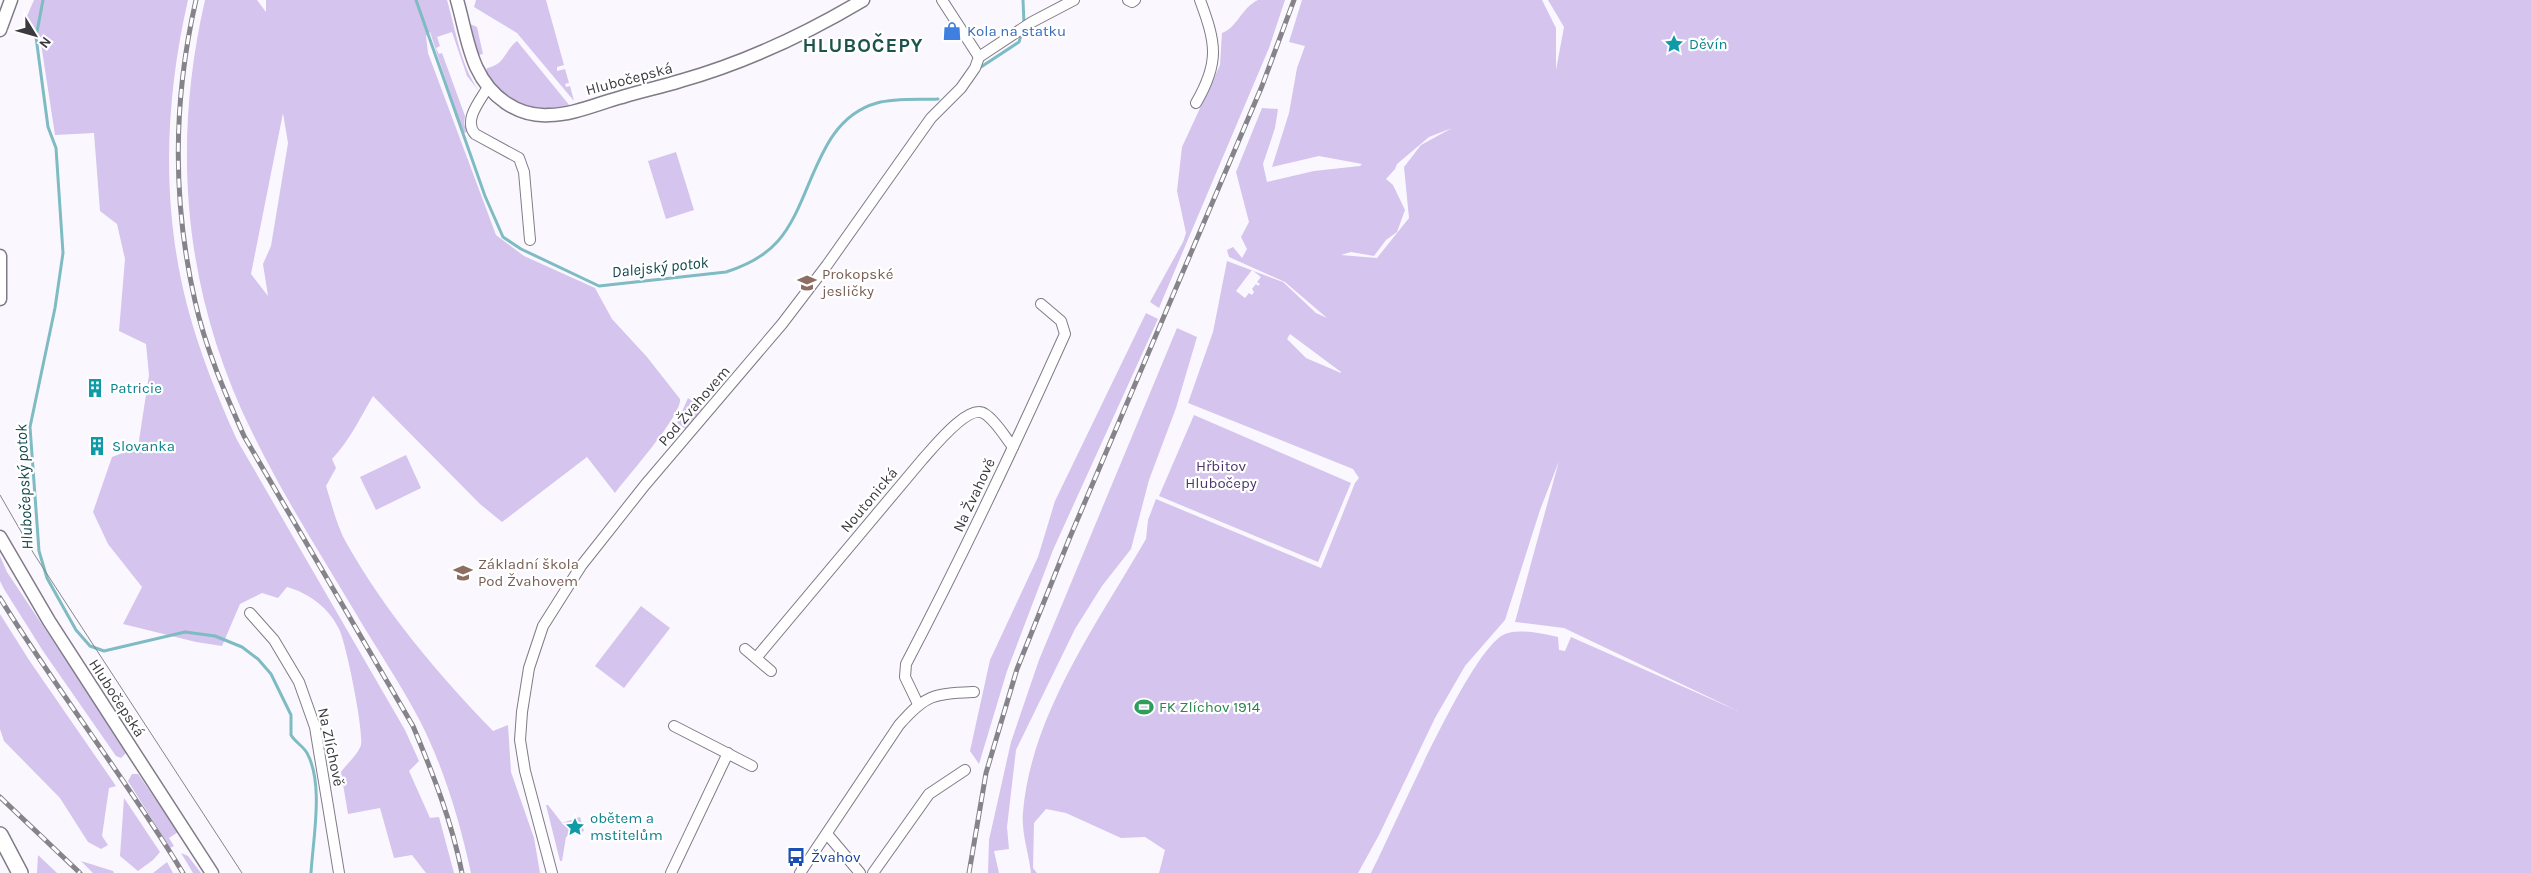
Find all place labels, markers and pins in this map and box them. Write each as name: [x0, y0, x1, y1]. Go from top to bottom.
shop icon: Kola na statku: [941, 20, 963, 42]
place label: Kola na statku: [967, 22, 1066, 40]
place icon: Děvín: [1663, 33, 1685, 55]
place label: Děvín: [1689, 35, 1728, 53]
place label: Prokopské jesličky: [820, 265, 893, 300]
school or university icon: Prokopské jesličky: [796, 272, 818, 294]
building icon: Patricie: [84, 377, 106, 399]
place label: Patricie: [110, 379, 162, 397]
building icon: Slovanka: [86, 435, 108, 457]
place label: Slovanka: [112, 437, 175, 455]
place label: Základní škola Pod Žvahovem: [478, 555, 579, 590]
school or university icon: Základní škola Pod Žvahovem: [452, 562, 474, 584]
sports icon: FK Zlíchov 1914: [1133, 696, 1155, 718]
place label: FK Zlíchov 1914: [1159, 698, 1261, 716]
place label: obětem a mstitelům: [590, 809, 663, 844]
place icon: obětem a mstitelům: [564, 816, 586, 838]
bus stop icon: Žvahov: [785, 846, 807, 868]
place label: Žvahov: [811, 848, 861, 866]

